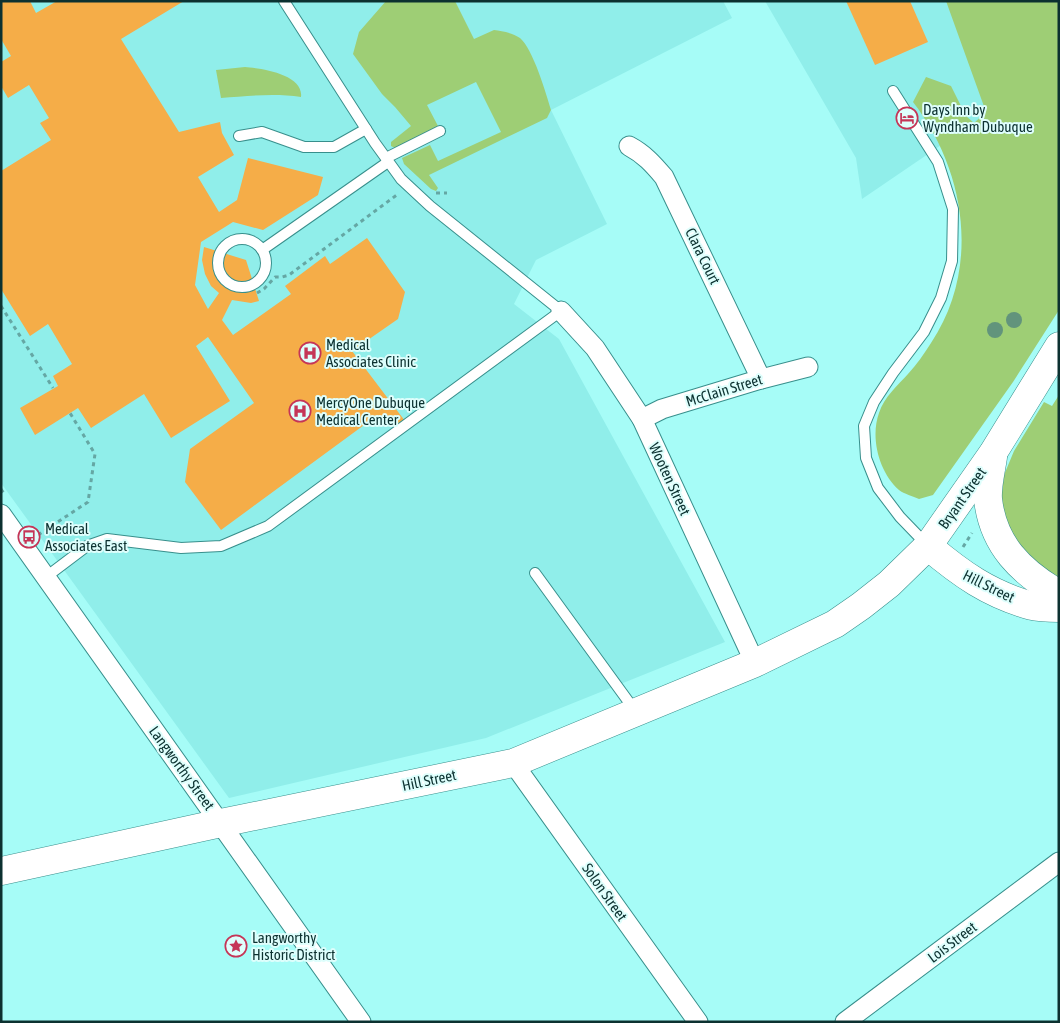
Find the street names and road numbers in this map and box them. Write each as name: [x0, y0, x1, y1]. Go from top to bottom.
street label: Clara Court: [682, 225, 724, 287]
street label: McClain Street: [684, 370, 764, 410]
street label: Wooten Street: [646, 440, 694, 518]
street label: Bryant Street: [935, 464, 989, 532]
street label: Hill Street: [961, 566, 1017, 606]
street label: Langworthy Street: [146, 723, 218, 813]
street label: Hill Street: [400, 766, 458, 794]
street label: Solon Street: [579, 860, 631, 924]
street label: Lois Street: [924, 918, 980, 966]

